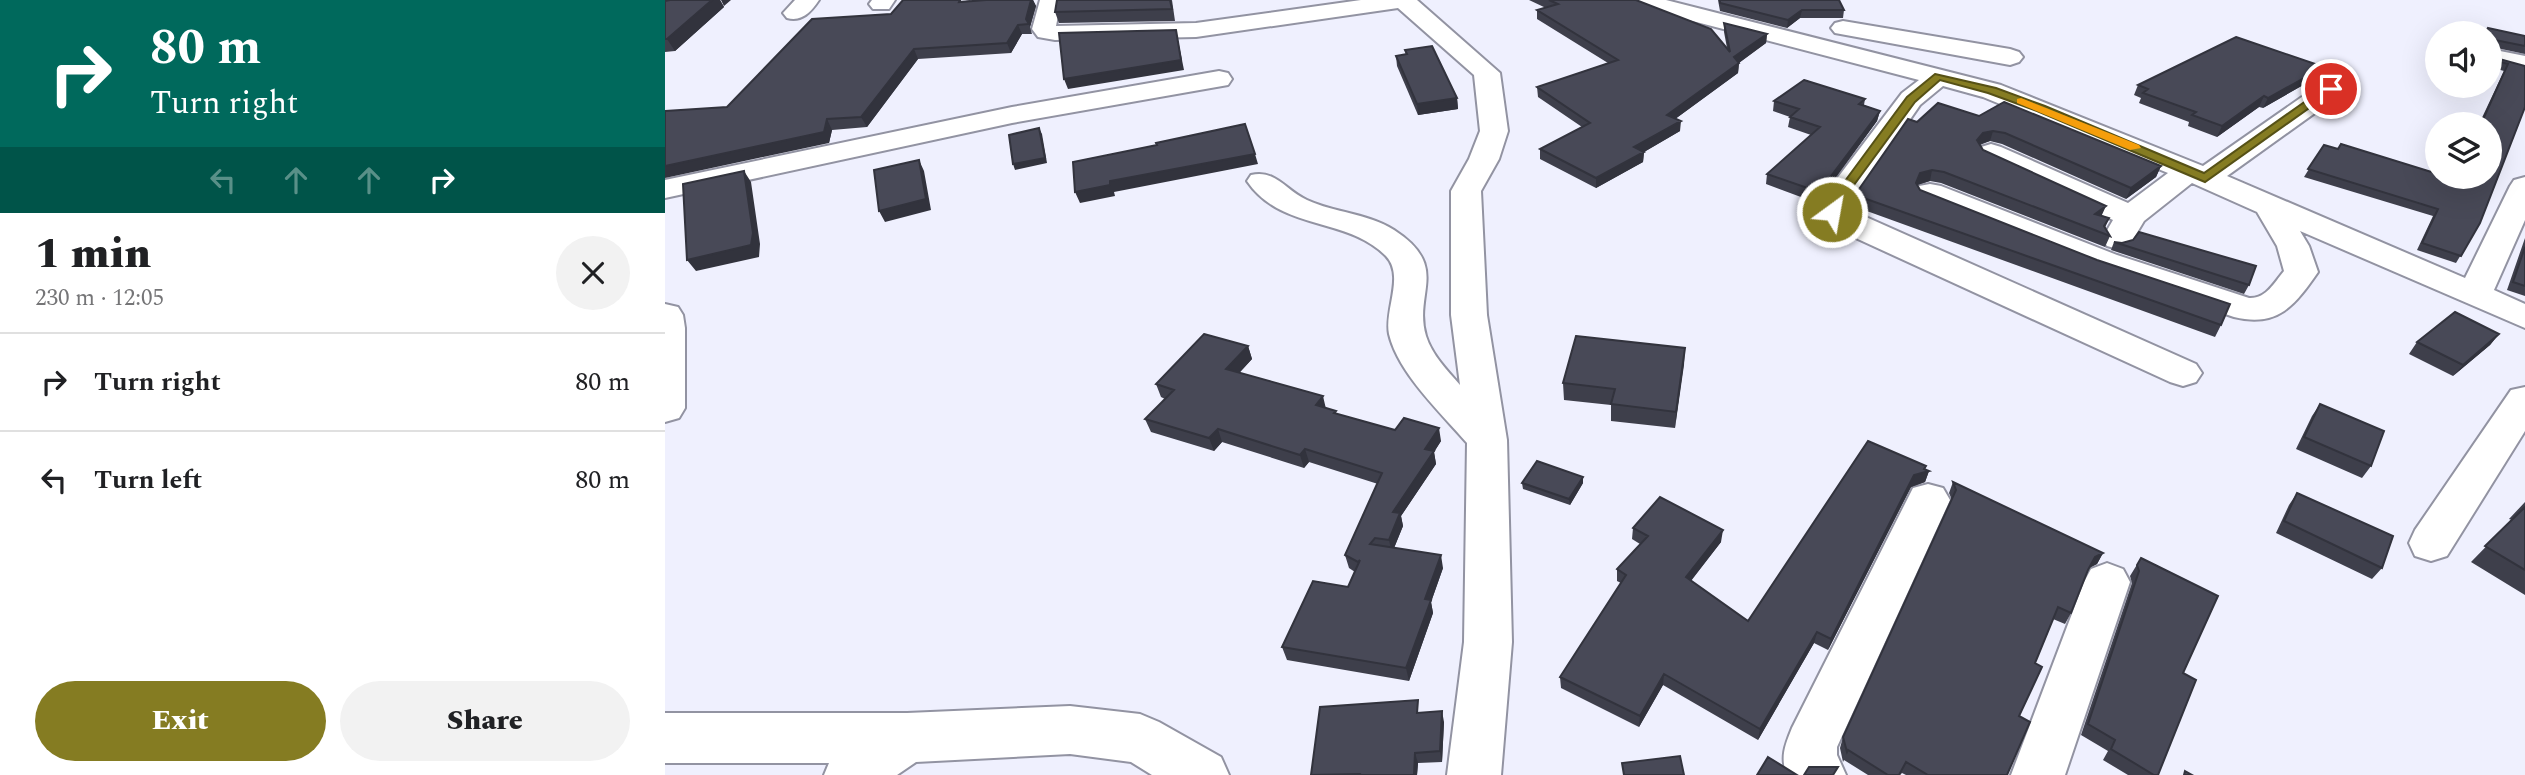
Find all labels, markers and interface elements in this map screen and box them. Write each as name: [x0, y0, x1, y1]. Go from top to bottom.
text: 80 m: [150, 11, 261, 86]
map controls: [2425, 21, 2502, 189]
button: sound: [2425, 21, 2502, 98]
icon: right: [35, 28, 126, 119]
pin: [2301, 59, 2361, 119]
icon: arrive: [2312, 70, 2350, 108]
text: Turn right: [150, 79, 298, 128]
button: layers: [2425, 112, 2502, 189]
icon: left: [204, 161, 242, 199]
icon: ahead: [277, 161, 315, 199]
icon: ahead: [350, 161, 388, 199]
icon: right: [423, 161, 461, 199]
position arrow: [1795, 175, 1869, 249]
text: 1 min: [35, 223, 151, 286]
button: close: [556, 236, 630, 310]
text: 230 m · 12:05: [35, 281, 164, 316]
text: Turn right: [94, 362, 221, 402]
text: 80 m: [575, 362, 630, 402]
icon: right: [35, 363, 73, 401]
text: Turn left: [94, 460, 202, 500]
text: 80 m: [575, 460, 630, 500]
icon: left: [35, 461, 73, 499]
button: Exit: [35, 681, 326, 761]
button: Share: [340, 681, 630, 761]

